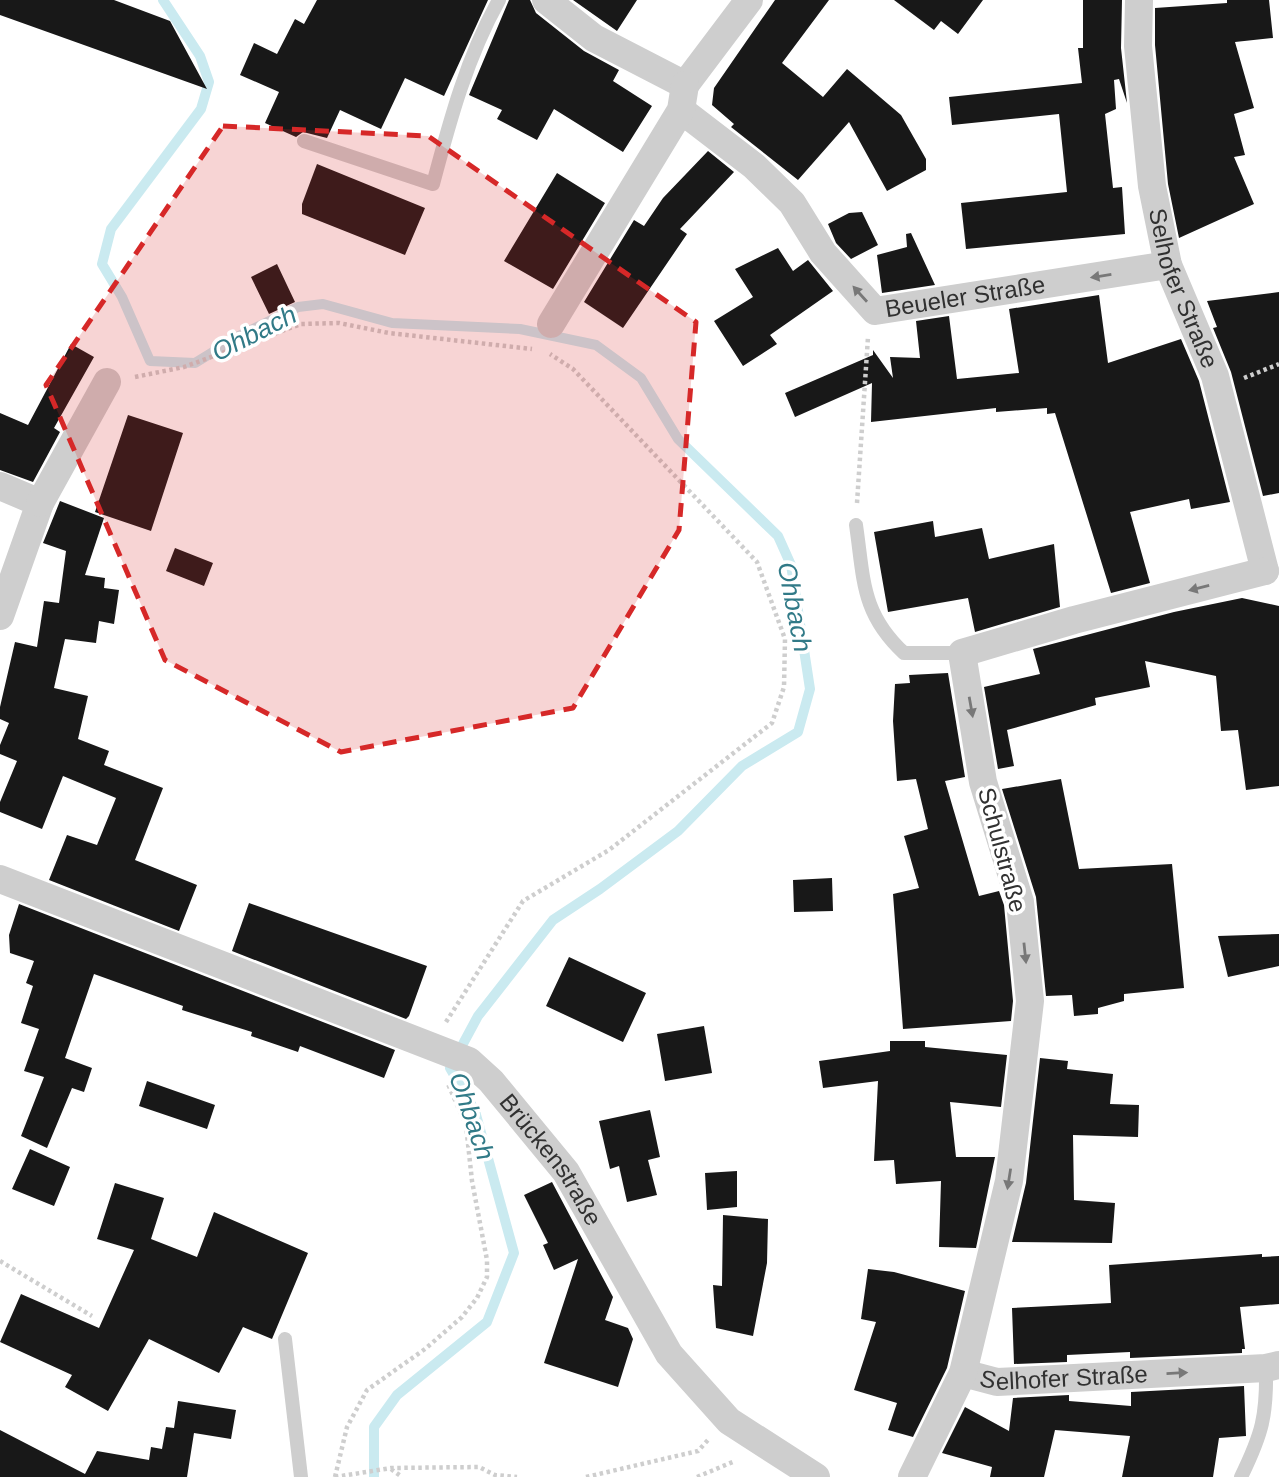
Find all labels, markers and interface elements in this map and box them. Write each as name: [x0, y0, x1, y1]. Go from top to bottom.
street label: Selhofer Straße: [1144, 206, 1224, 372]
street label: Beueler Straße: [883, 270, 1047, 322]
one-way arrow: [1090, 271, 1112, 282]
one-way arrow: [853, 285, 868, 302]
water label: Ohbach: [207, 299, 301, 367]
water label: Ohbach: [772, 559, 818, 655]
one-way arrow: [1188, 583, 1210, 594]
one-way arrow: [966, 697, 977, 719]
street label: Schulstraße: [973, 785, 1032, 915]
one-way arrow: [1020, 942, 1031, 964]
water label: Ohbach: [443, 1068, 501, 1164]
street label: Brückenstraße: [494, 1088, 607, 1230]
one-way arrow: [1003, 1168, 1014, 1190]
street label: Selhofer Straße: [977, 1360, 1148, 1395]
one-way arrow: [1166, 1367, 1188, 1378]

